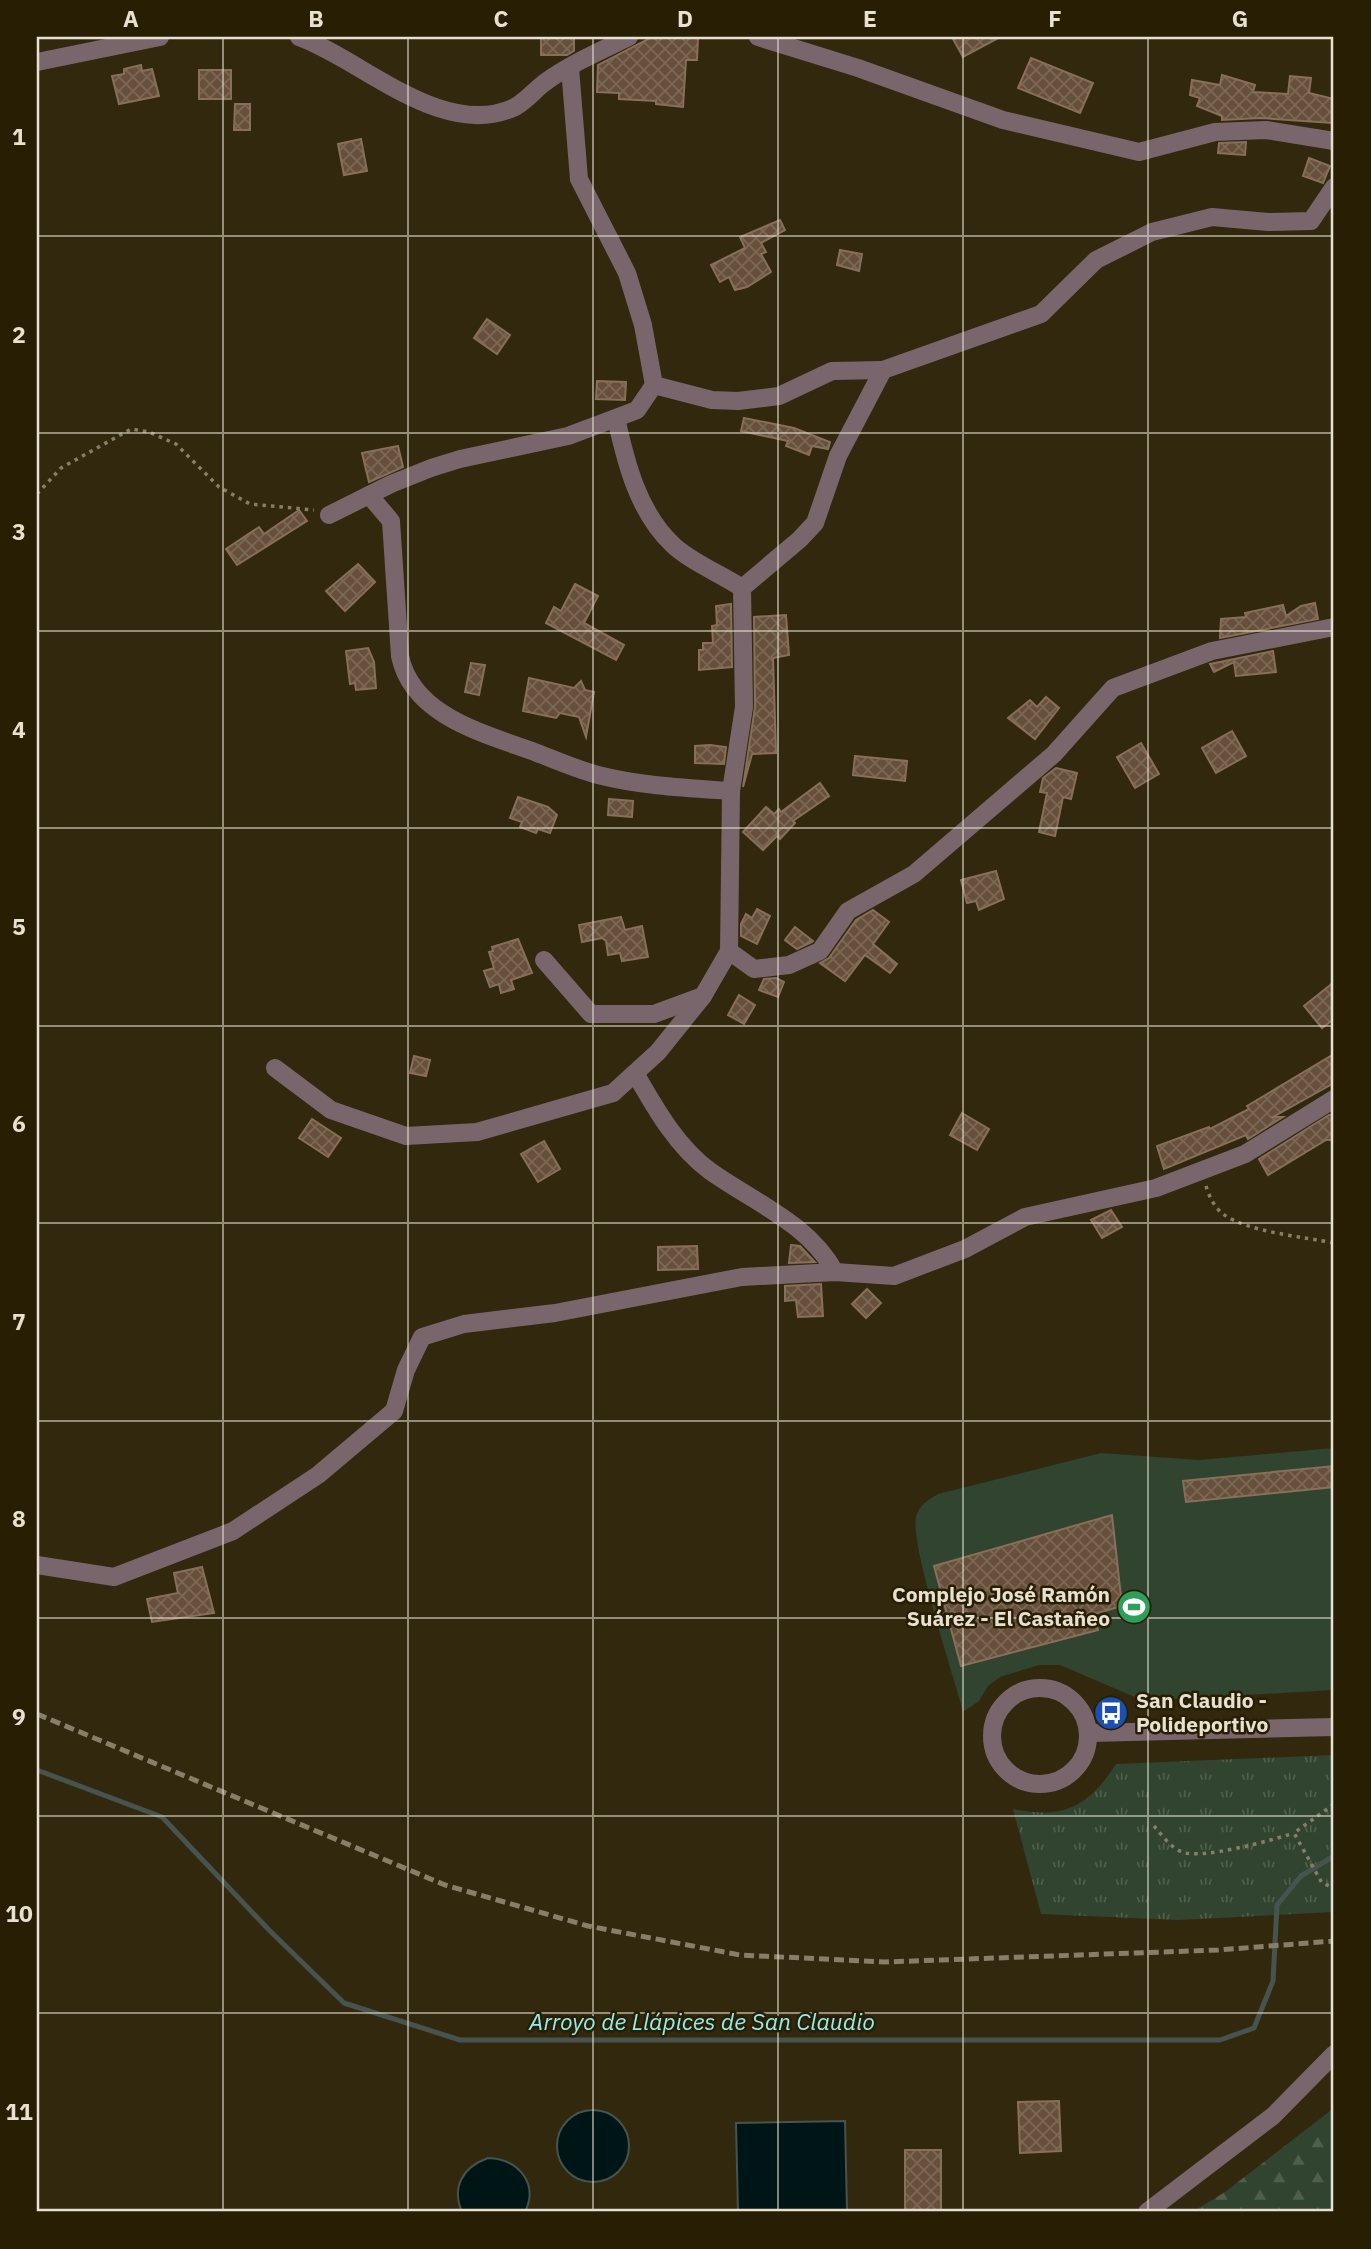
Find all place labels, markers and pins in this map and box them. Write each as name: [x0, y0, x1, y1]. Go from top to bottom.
place label: Complejo José Ramón Suárez - El Castañeo: [892, 1580, 1110, 1632]
sports icon: Complejo José Ramón Suárez - El Castañeo: [1115, 1588, 1153, 1626]
place label: San Claudio - Polideportivo: [1136, 1686, 1268, 1738]
bus stop icon: San Claudio - Polideportivo: [1092, 1694, 1130, 1732]

